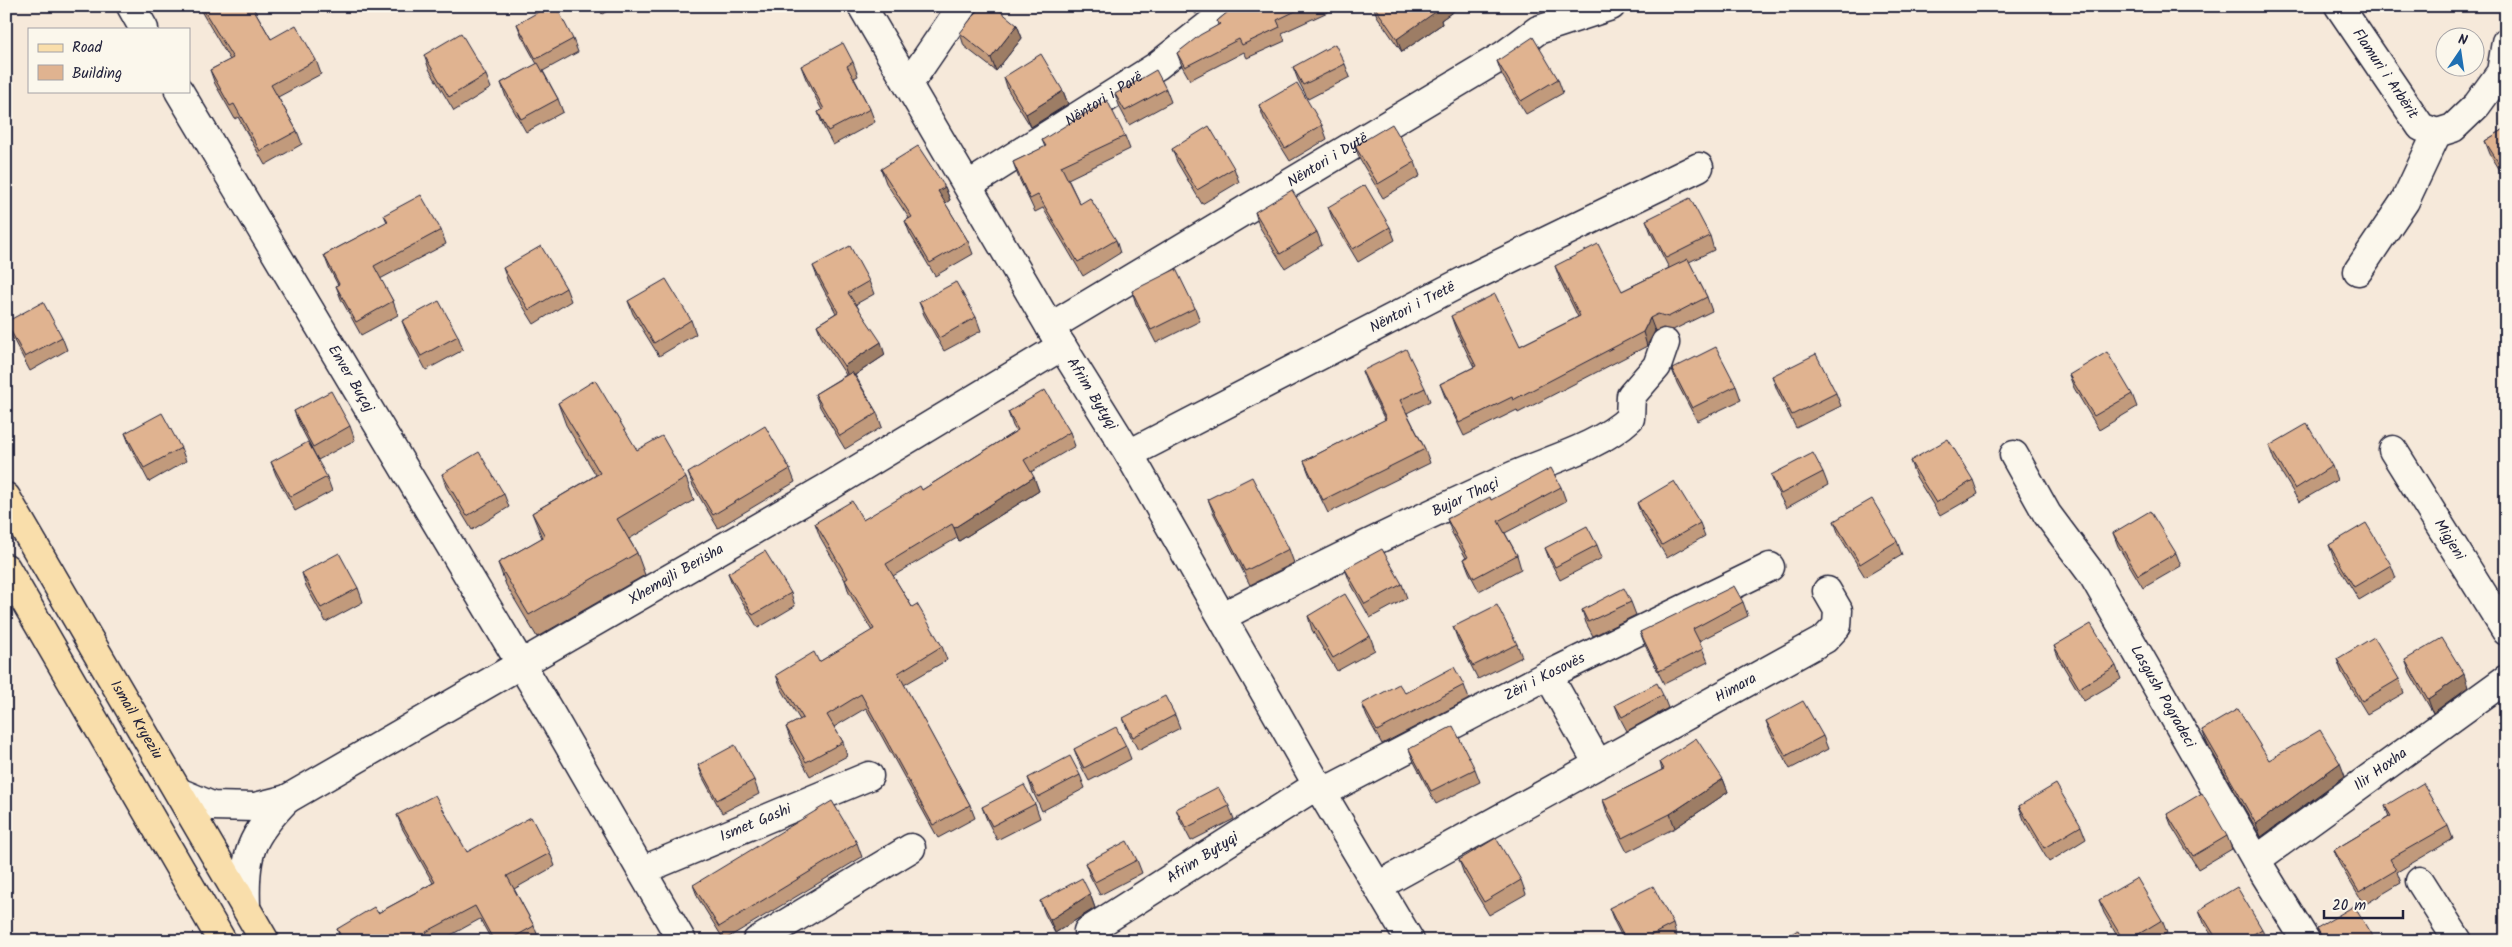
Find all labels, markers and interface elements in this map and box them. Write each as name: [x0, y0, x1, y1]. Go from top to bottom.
street label: Flamuri i Arbërit: [2346, 24, 2424, 124]
legend: [28, 28, 190, 92]
north arrow: [2434, 28, 2484, 78]
text: N: [2456, 29, 2470, 52]
text: Road: [72, 36, 103, 60]
text: Building: [72, 62, 122, 86]
street label: Nëntori i Parë: [1060, 65, 1148, 133]
street label: Nëntori i Dytë: [1283, 127, 1373, 194]
street label: Nëntori i Tretë: [1365, 275, 1460, 340]
street label: Enver Buçaj: [321, 340, 381, 418]
street label: Afrim Bytyqi: [1060, 353, 1124, 436]
street label: Bujar Thaçi: [1428, 471, 1505, 524]
street label: Migjeni: [2427, 515, 2472, 566]
street label: Xhemajli Berisha: [624, 538, 729, 612]
street label: Lasgush Pogradeci: [2123, 641, 2202, 754]
street label: Zëri i Kosovës: [1500, 646, 1590, 708]
street label: Himara: [1711, 667, 1761, 709]
street label: Ismail Kryeziu: [103, 676, 169, 764]
street label: Ilir Hoxha: [2349, 742, 2413, 797]
street label: Ismet Gashi: [716, 797, 797, 849]
street label: Afrim Bytyqi: [1162, 825, 1245, 890]
scale bar: [2324, 887, 2403, 919]
text: 20 m: [2332, 894, 2366, 918]

